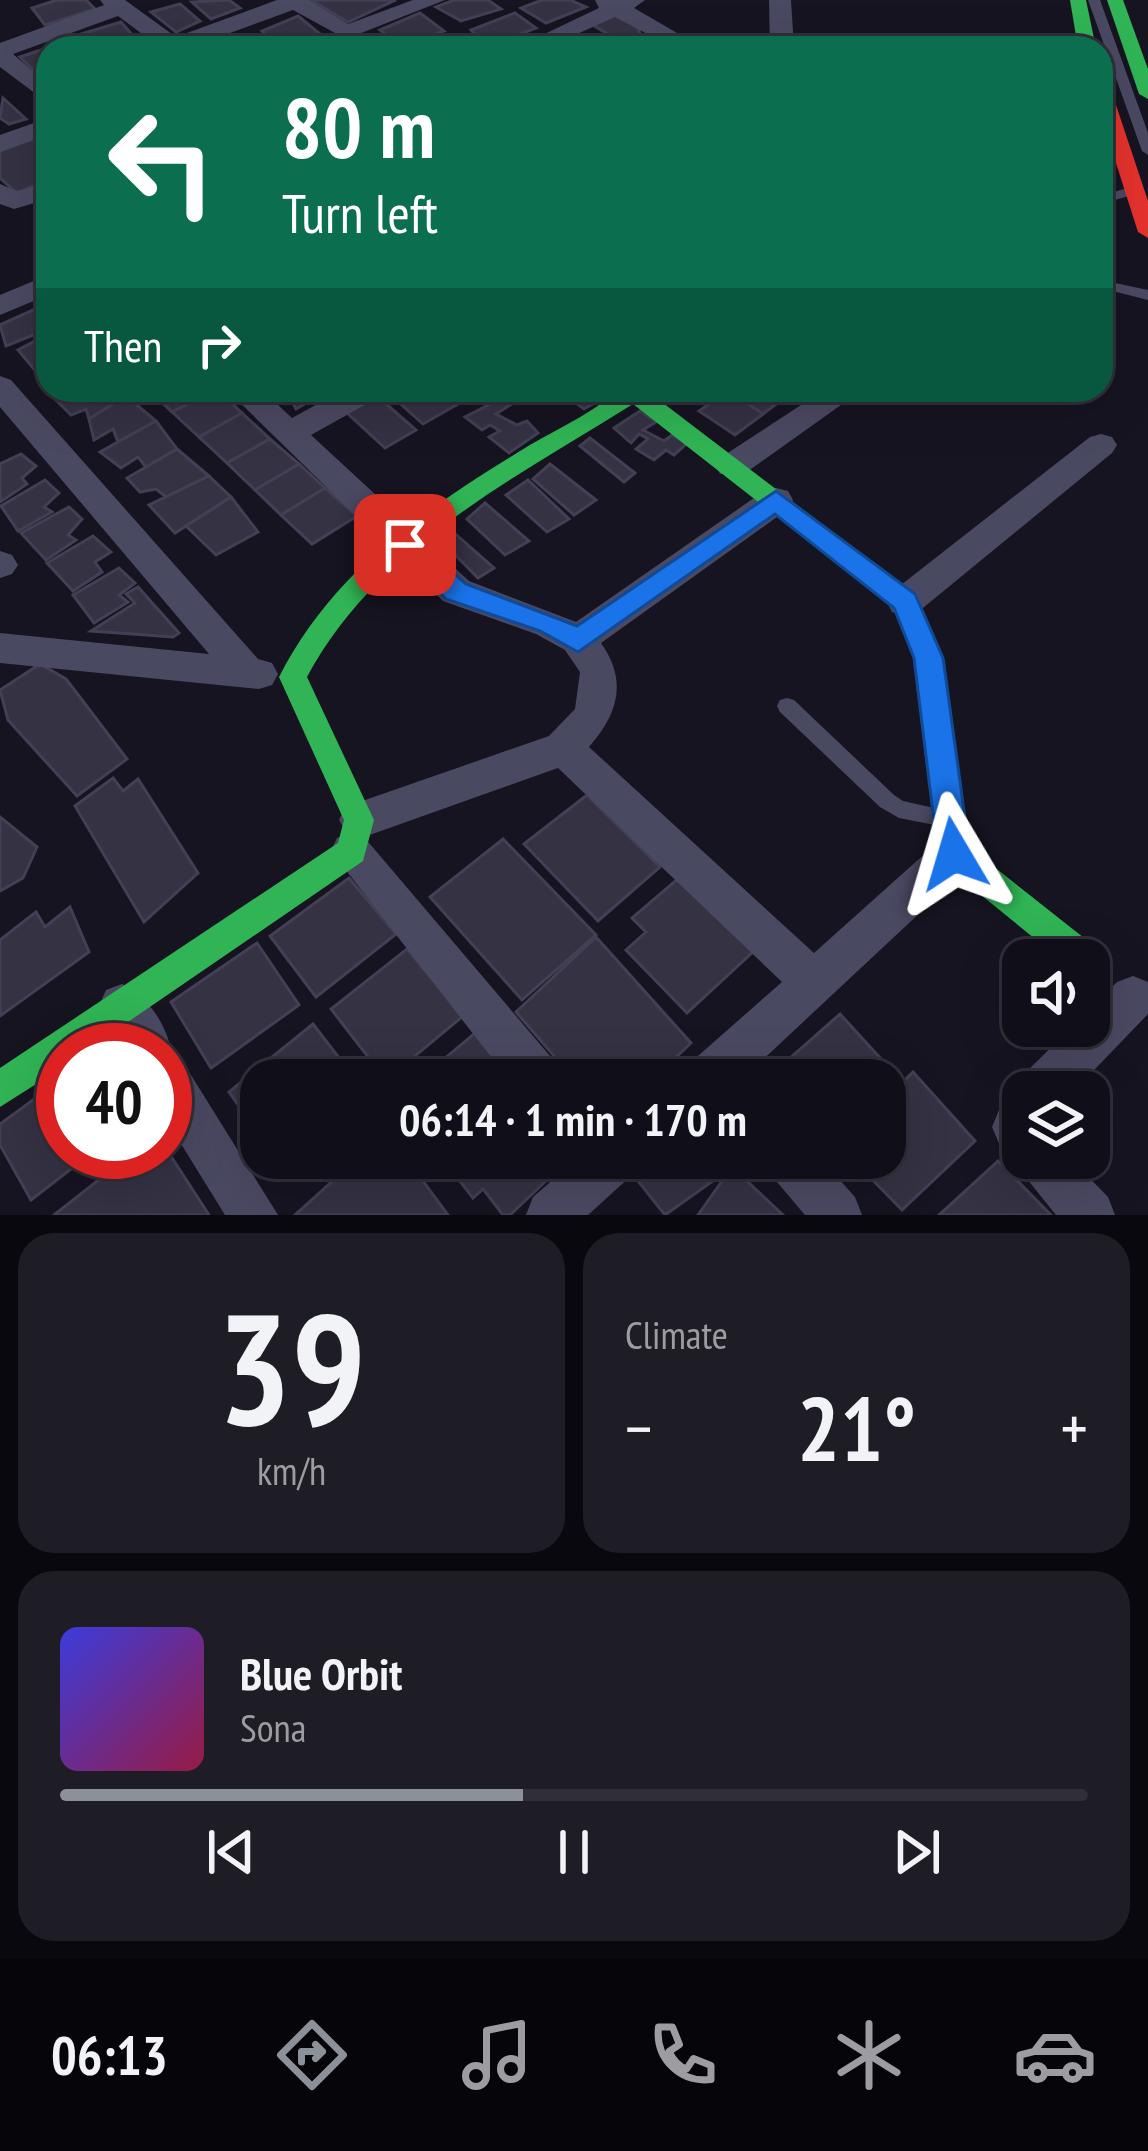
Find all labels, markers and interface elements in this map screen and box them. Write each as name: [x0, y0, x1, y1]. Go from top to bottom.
text: 80 m: [282, 72, 435, 181]
icon: left: [84, 84, 240, 240]
text: Turn left: [282, 178, 438, 248]
icon: right: [186, 312, 252, 378]
text: Then: [84, 316, 162, 374]
pin: [354, 494, 456, 596]
icon: arrive: [372, 512, 438, 578]
position arrow: [891, 791, 1017, 917]
map controls: [1002, 939, 1110, 1179]
button: sound: [1002, 939, 1110, 1047]
speed limit sign: 40: [36, 1023, 192, 1179]
button: layers: [1002, 1071, 1110, 1179]
text: 06:14 · 1 min · 170 m: [399, 1090, 747, 1148]
text: 39: [217, 1266, 366, 1468]
text: Climate: [625, 1309, 728, 1360]
text: 21°: [797, 1369, 916, 1486]
text: −: [625, 1385, 652, 1470]
text: +: [1061, 1385, 1088, 1470]
text: km/h: [257, 1445, 326, 1496]
text: Blue Orbit: [240, 1644, 402, 1702]
text: Sona: [240, 1702, 306, 1753]
icon: previous: [198, 1819, 264, 1885]
icon: pause: [541, 1819, 607, 1885]
icon: next: [884, 1819, 950, 1885]
icon: directions: [270, 2013, 354, 2097]
icon: music: [455, 2013, 539, 2097]
icon: phone: [641, 2013, 725, 2097]
icon: climate: [827, 2013, 911, 2097]
icon: car: [1013, 2013, 1097, 2097]
text: 06:13: [51, 2020, 168, 2090]

